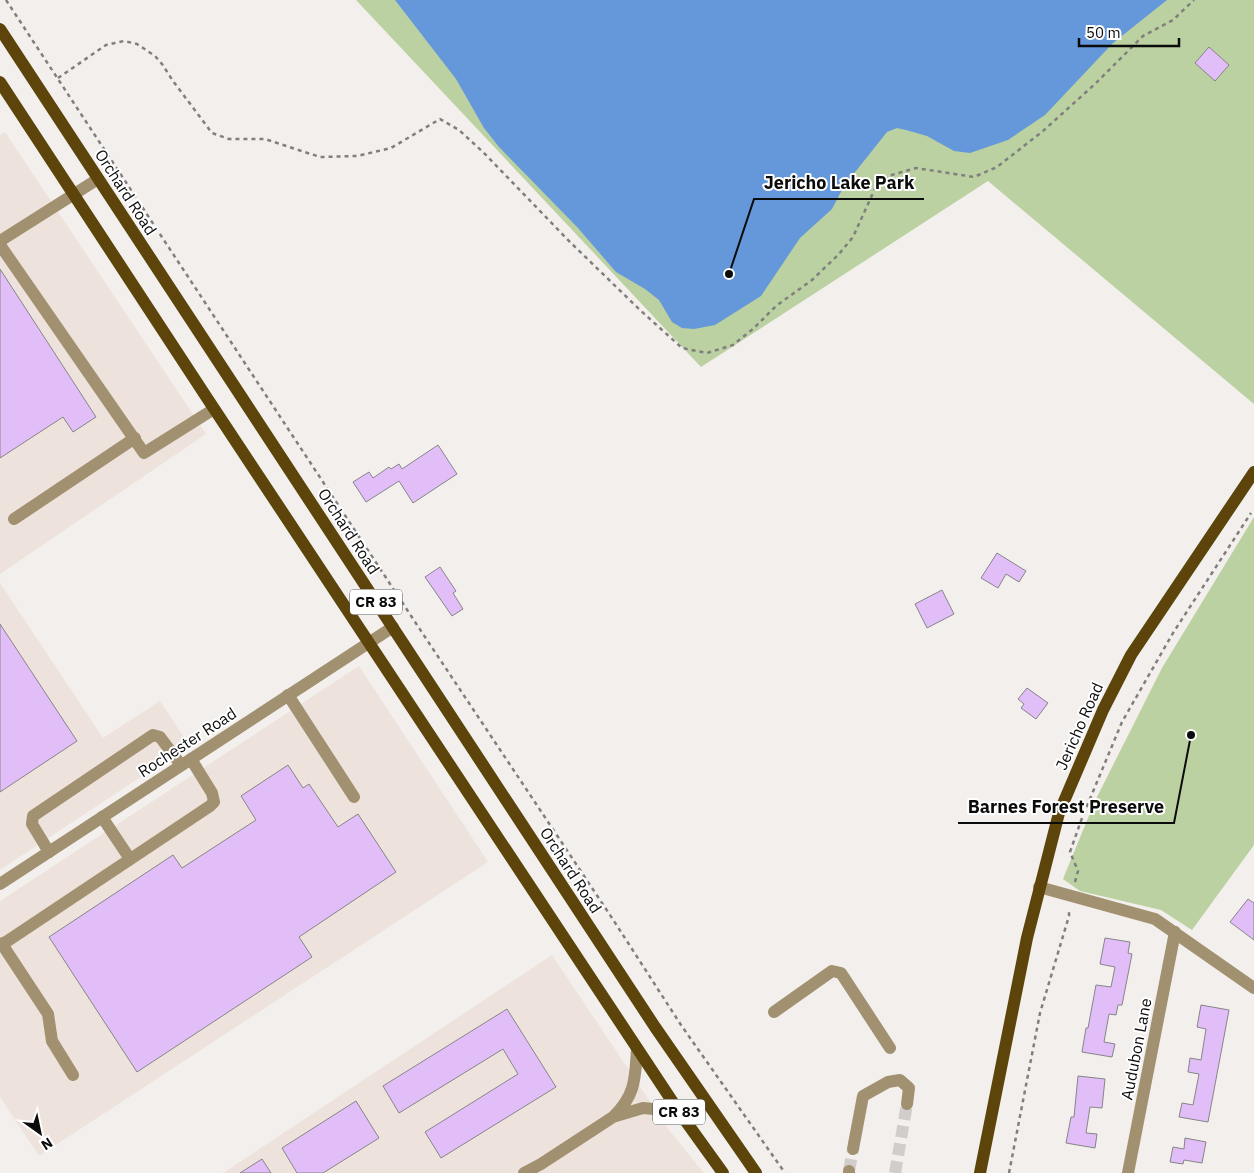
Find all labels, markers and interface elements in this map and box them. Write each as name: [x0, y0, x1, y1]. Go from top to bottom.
scale bar: [1079, 15, 1179, 47]
text: 50 m: [1086, 23, 1121, 42]
street label: Orchard Road: [91, 145, 161, 239]
callout: Jericho Lake Park: [754, 166, 924, 199]
text: Jericho Lake Park: [764, 171, 915, 194]
street label: Orchard Road: [314, 484, 384, 578]
road number: CR 83: [350, 590, 402, 614]
street label: Jericho Road: [1051, 679, 1107, 773]
street label: Rochester Road: [134, 703, 240, 781]
callout: Barnes Forest Preserve: [958, 790, 1174, 823]
text: Barnes Forest Preserve: [968, 795, 1164, 818]
street label: Orchard Road: [536, 823, 606, 917]
street label: Audubon Lane: [1116, 996, 1156, 1102]
road number: CR 83: [653, 1100, 705, 1124]
north arrow: [15, 1108, 65, 1158]
text: N: [38, 1134, 56, 1154]

